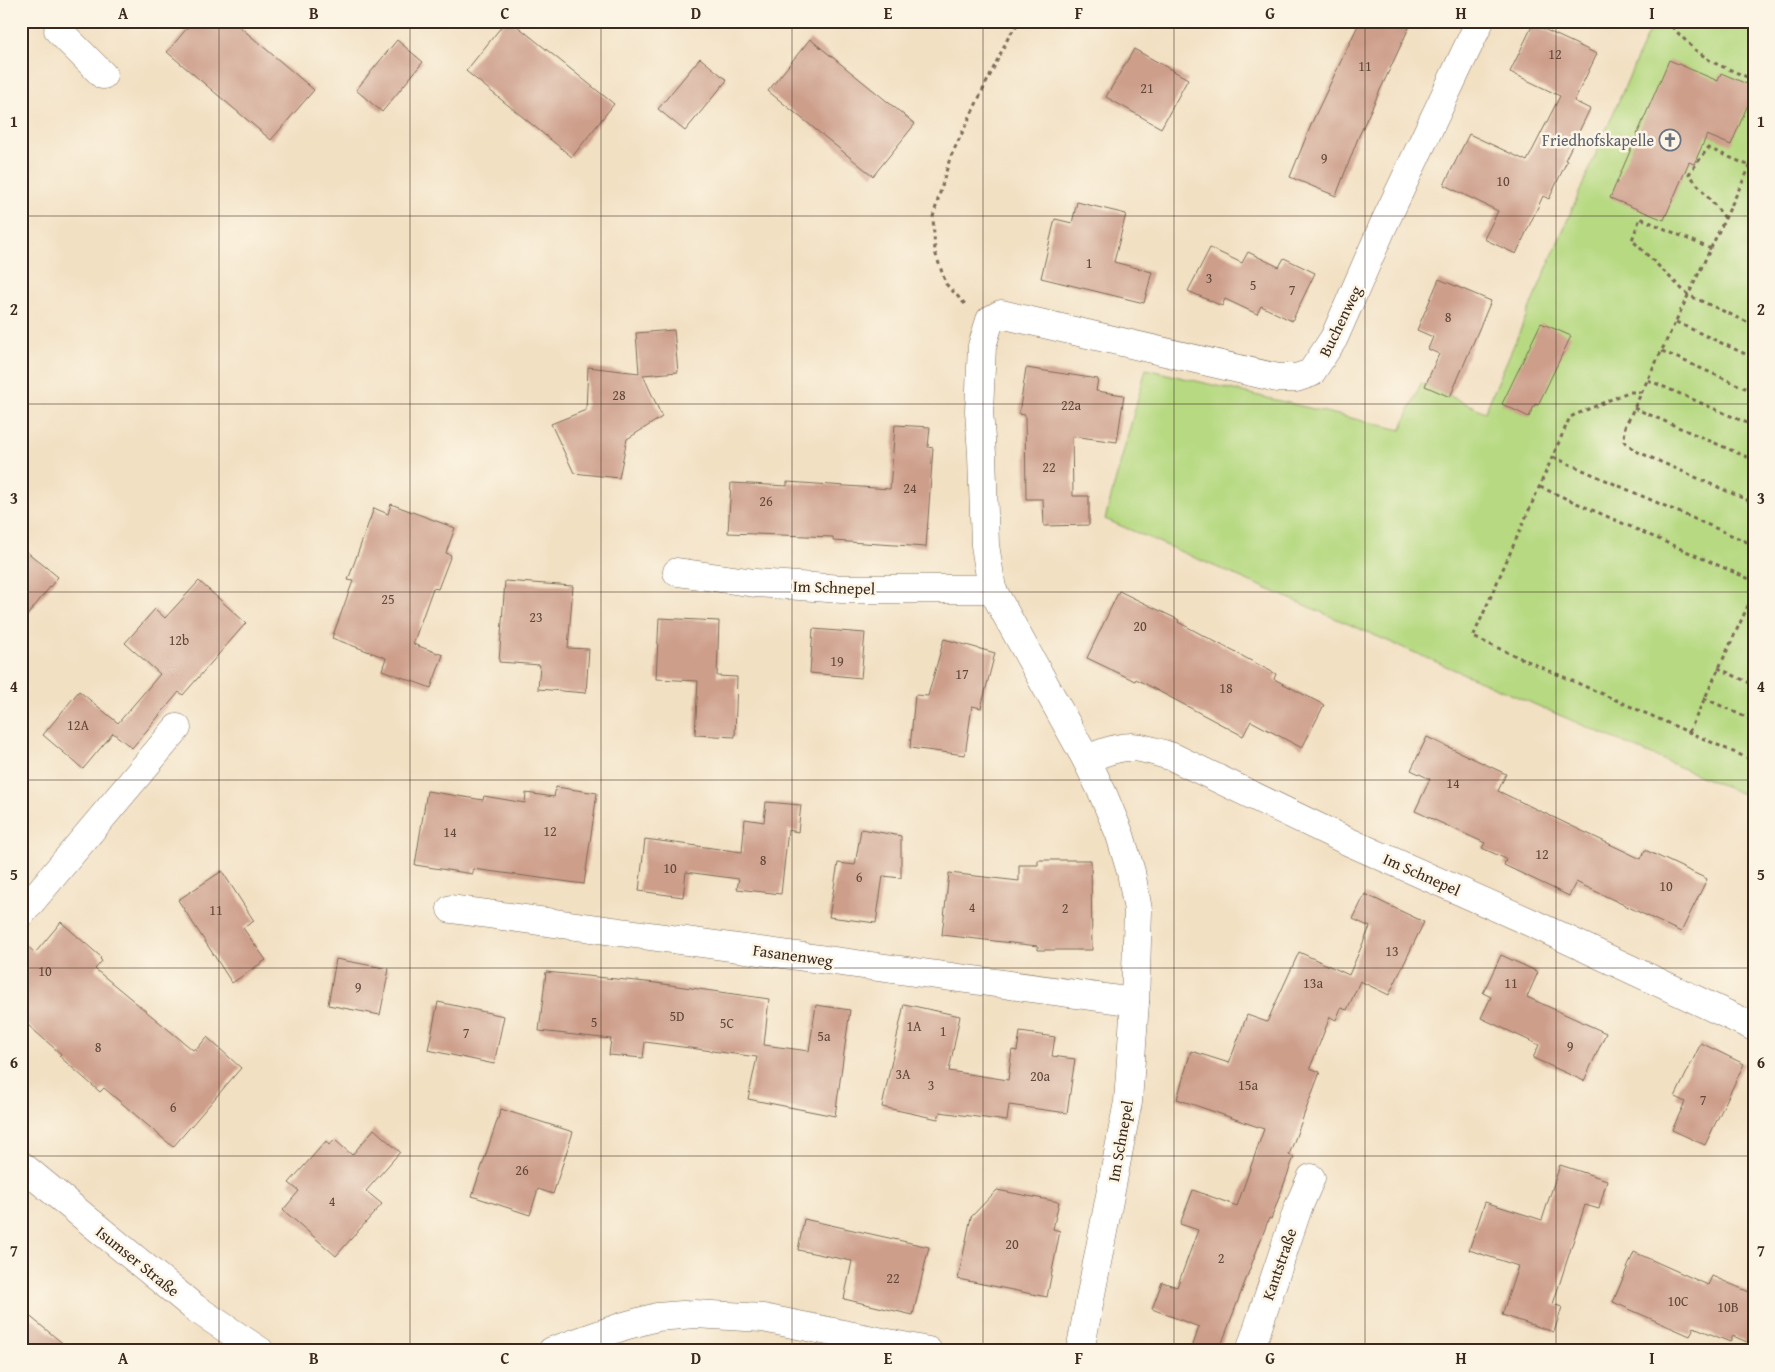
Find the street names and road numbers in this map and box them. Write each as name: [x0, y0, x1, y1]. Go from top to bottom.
street label: Buchenweg: [1312, 281, 1368, 361]
street label: Im Schnepel: [792, 574, 876, 600]
street label: Im Schnepel: [1380, 846, 1465, 902]
street label: Fasanenweg: [751, 938, 835, 973]
street label: Im Schnepel: [1101, 1098, 1139, 1184]
street label: Isumser Straße: [91, 1220, 185, 1302]
street label: Kantstraße: [1256, 1225, 1302, 1303]

